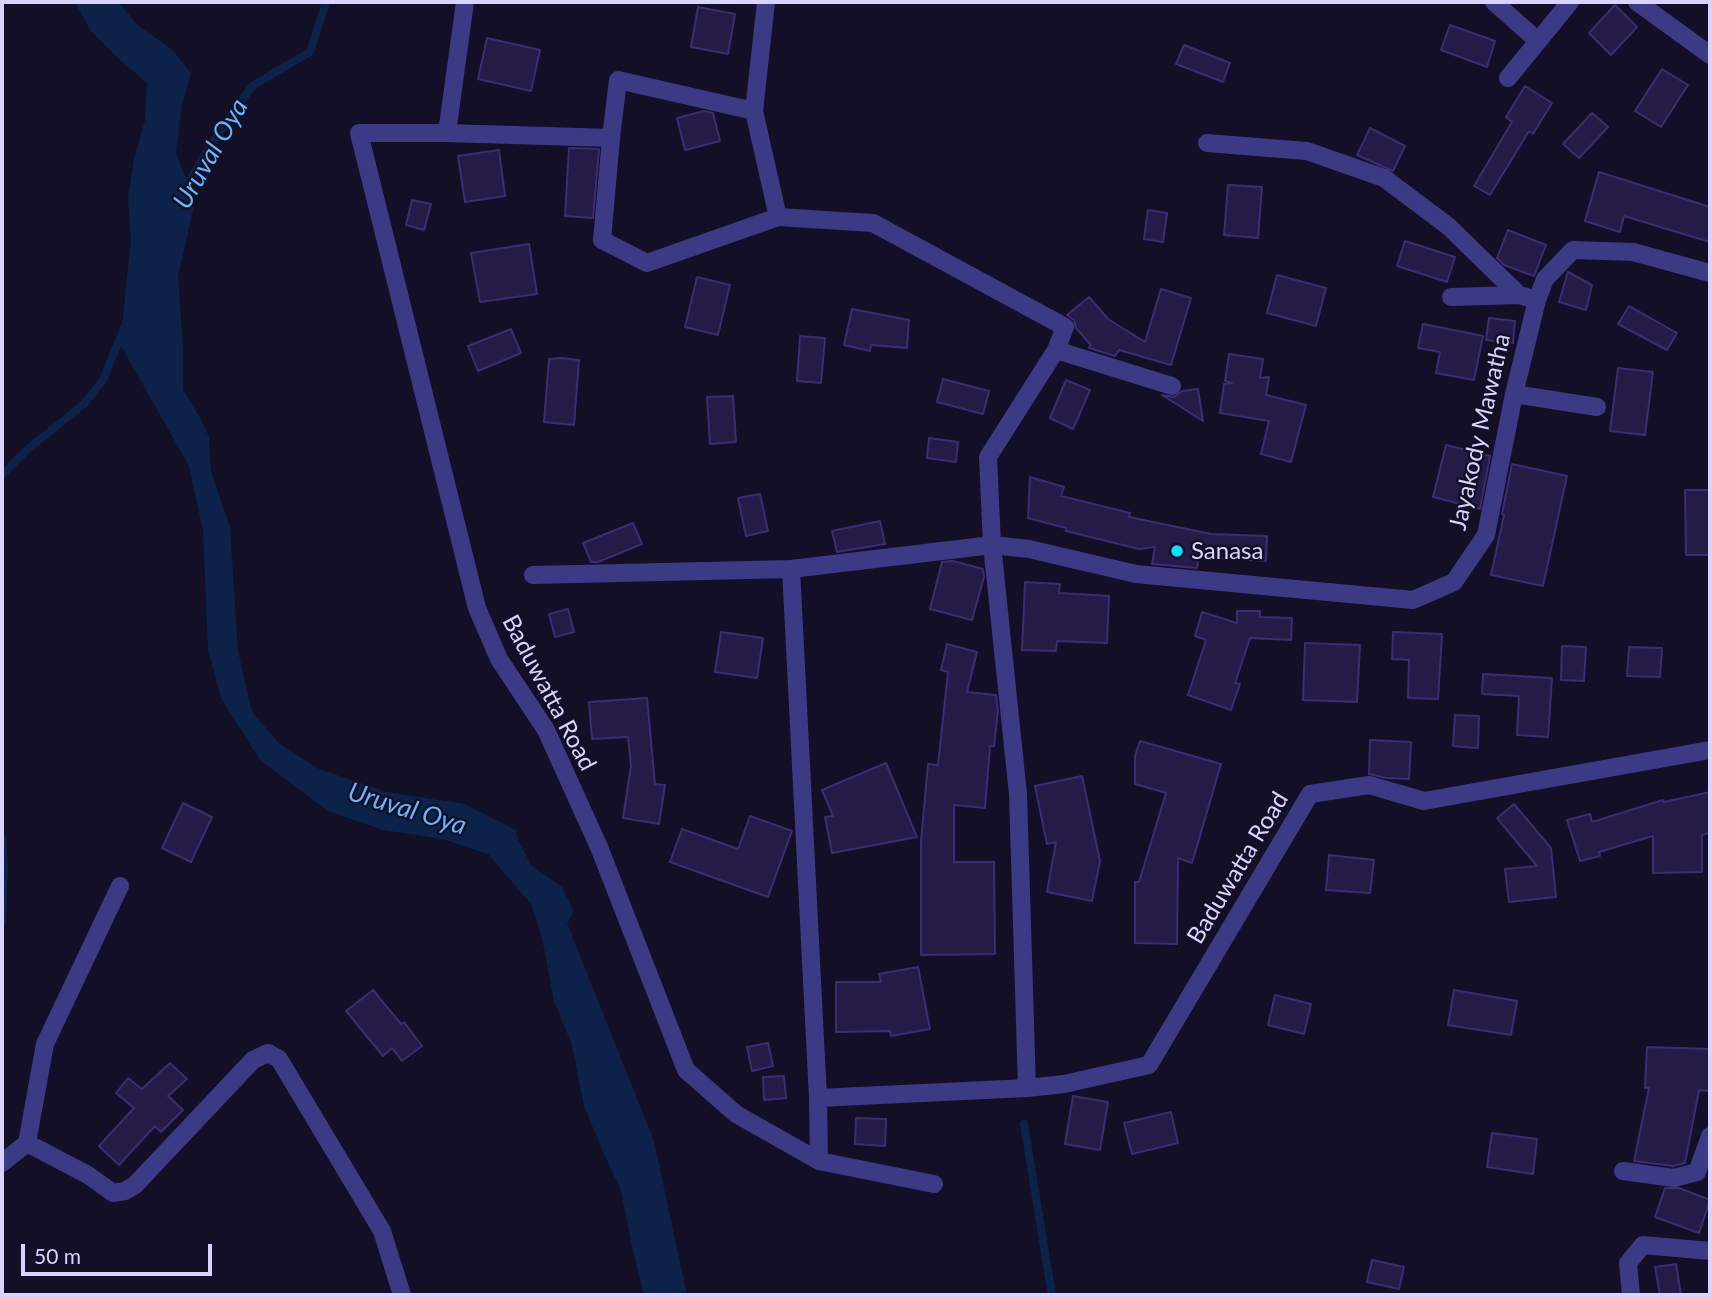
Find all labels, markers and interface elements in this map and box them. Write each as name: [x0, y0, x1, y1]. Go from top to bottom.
water label: Uruval Oya: [167, 93, 255, 215]
street label: Jayakody Mawatha: [1443, 331, 1517, 533]
place label: Sanasa: [1191, 537, 1263, 565]
marker: Sanasa: [1169, 543, 1185, 559]
street label: Baduwatta Road: [496, 610, 602, 776]
water label: Uruval Oya: [344, 776, 470, 842]
street label: Baduwatta Road: [1181, 787, 1295, 949]
scale bar: [24, 1230, 215, 1274]
text: 50 m: [34, 1243, 81, 1268]

